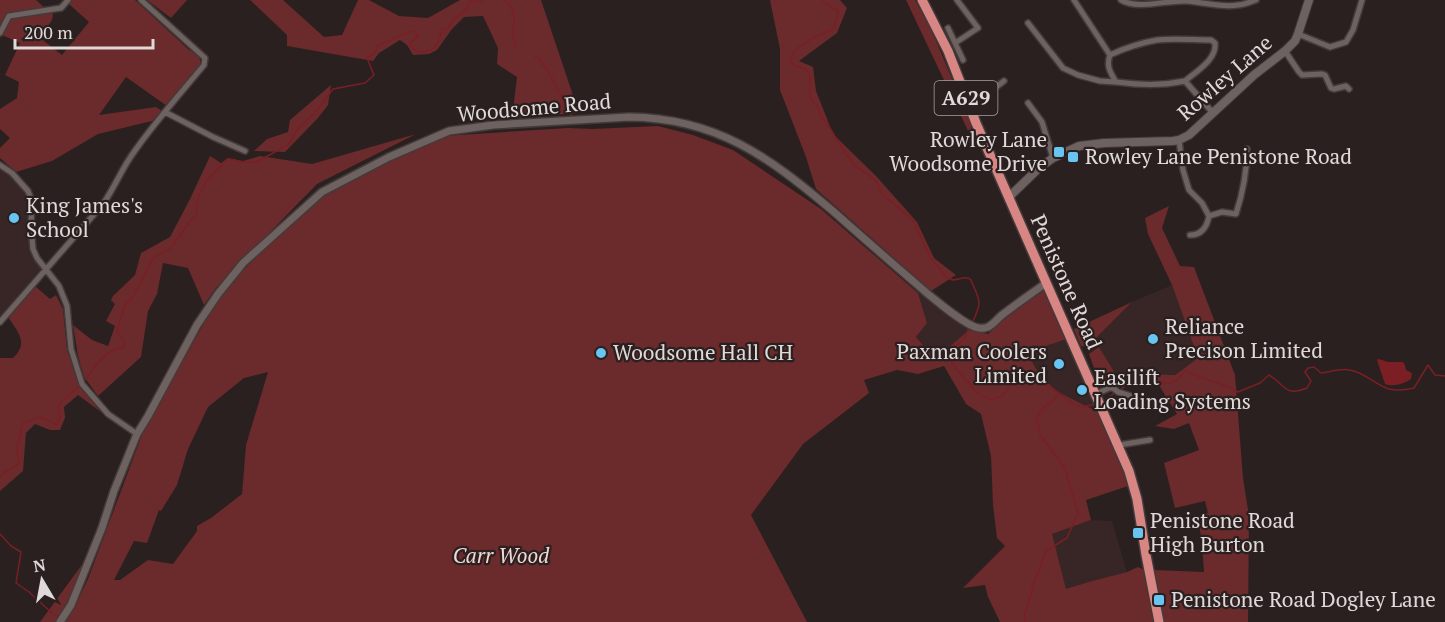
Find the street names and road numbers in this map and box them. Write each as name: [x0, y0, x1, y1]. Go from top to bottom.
street label: Rowley Lane: [1171, 28, 1278, 126]
road number: A629: [934, 81, 998, 115]
street label: Woodsome Road: [456, 86, 612, 128]
street label: Penistone Road: [1025, 210, 1109, 354]

